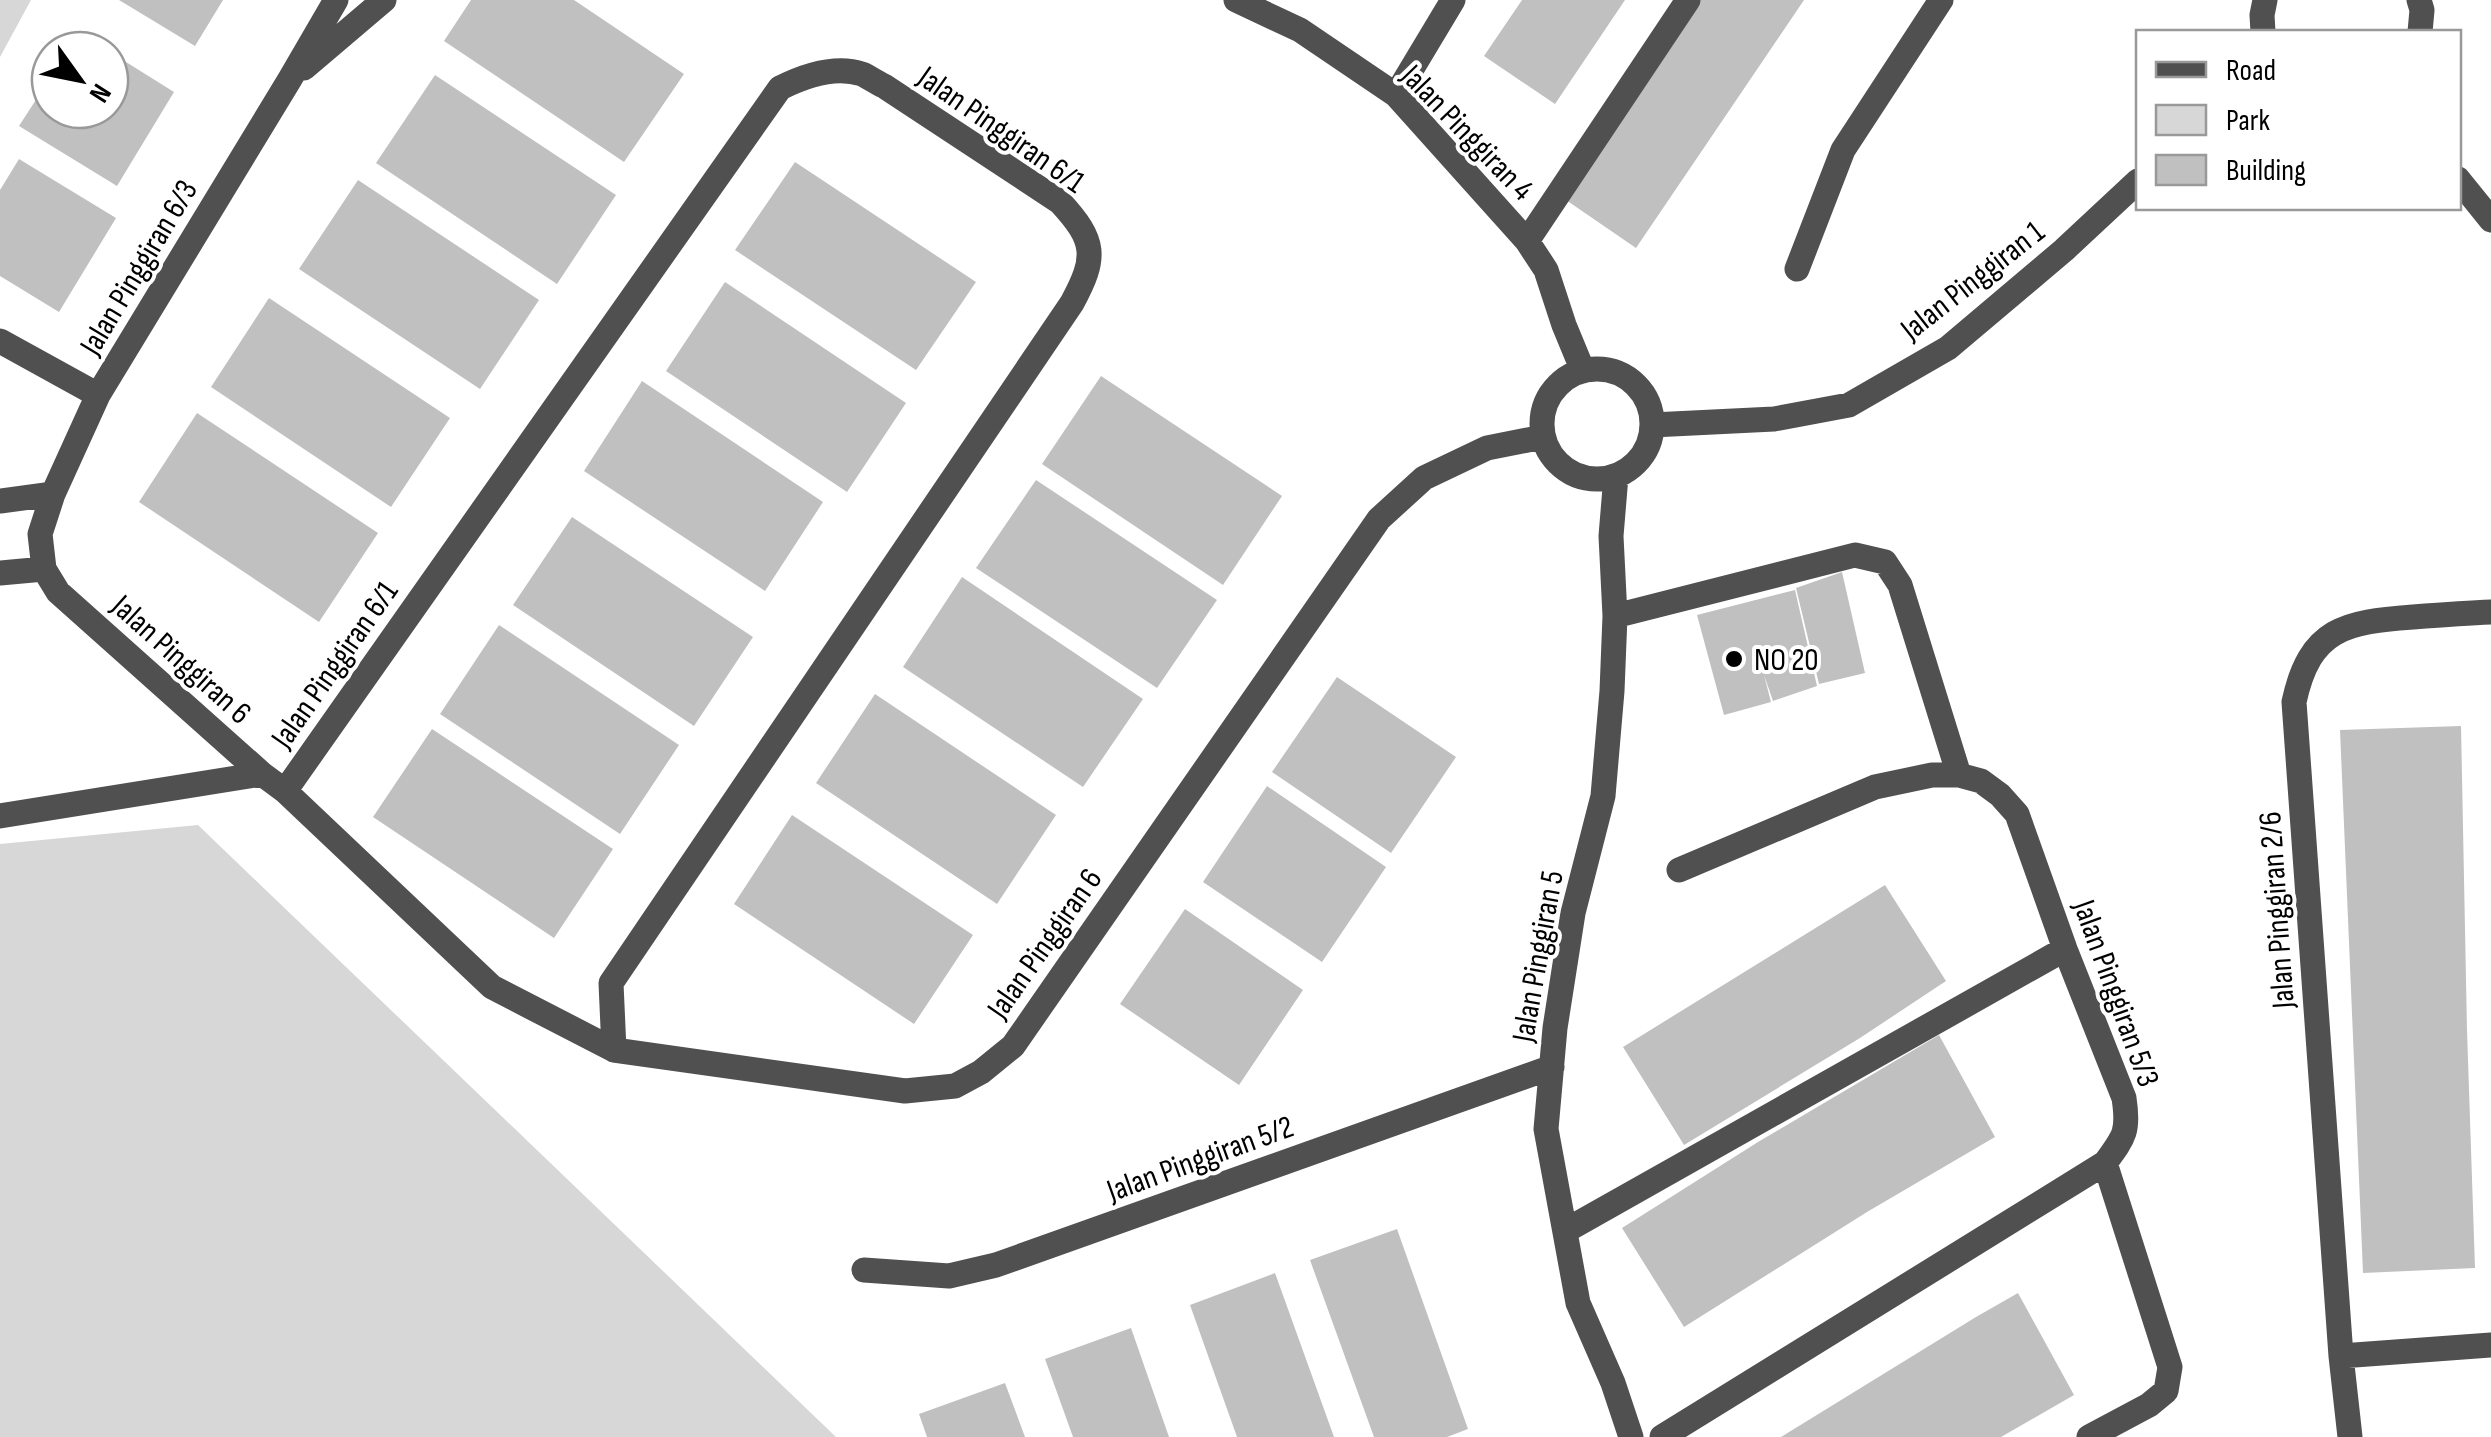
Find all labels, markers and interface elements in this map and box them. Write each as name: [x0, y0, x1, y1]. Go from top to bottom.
north arrow: [30, 30, 130, 130]
legend: [2136, 30, 2461, 210]
text: Road: [2226, 53, 2276, 89]
street label: Jalan Pinggiran 4: [1392, 56, 1541, 209]
street label: Jalan Pinggiran 6/1: [909, 58, 1092, 202]
text: N: [82, 78, 118, 108]
text: Park: [2226, 103, 2270, 139]
text: Building: [2226, 153, 2306, 189]
street label: Jalan Pinggiran 6/3: [71, 173, 207, 363]
street label: Jalan Pinggiran 1: [1893, 213, 2053, 350]
street label: Jalan Pinggiran 6/1: [263, 574, 407, 757]
street label: Jalan Pinggiran 6: [102, 587, 259, 733]
place label: NO 20: [1754, 641, 1819, 680]
marker: NO 20: [1723, 648, 1745, 670]
street label: Jalan Pinggiran 2/6: [2251, 810, 2304, 1011]
street label: Jalan Pinggiran 6: [979, 861, 1111, 1027]
street label: Jalan Pinggiran 5: [1504, 868, 1573, 1046]
street label: Jalan Pinggiran 5/3: [2063, 894, 2167, 1092]
street label: Jalan Pinggiran 5/2: [1101, 1108, 1299, 1212]

